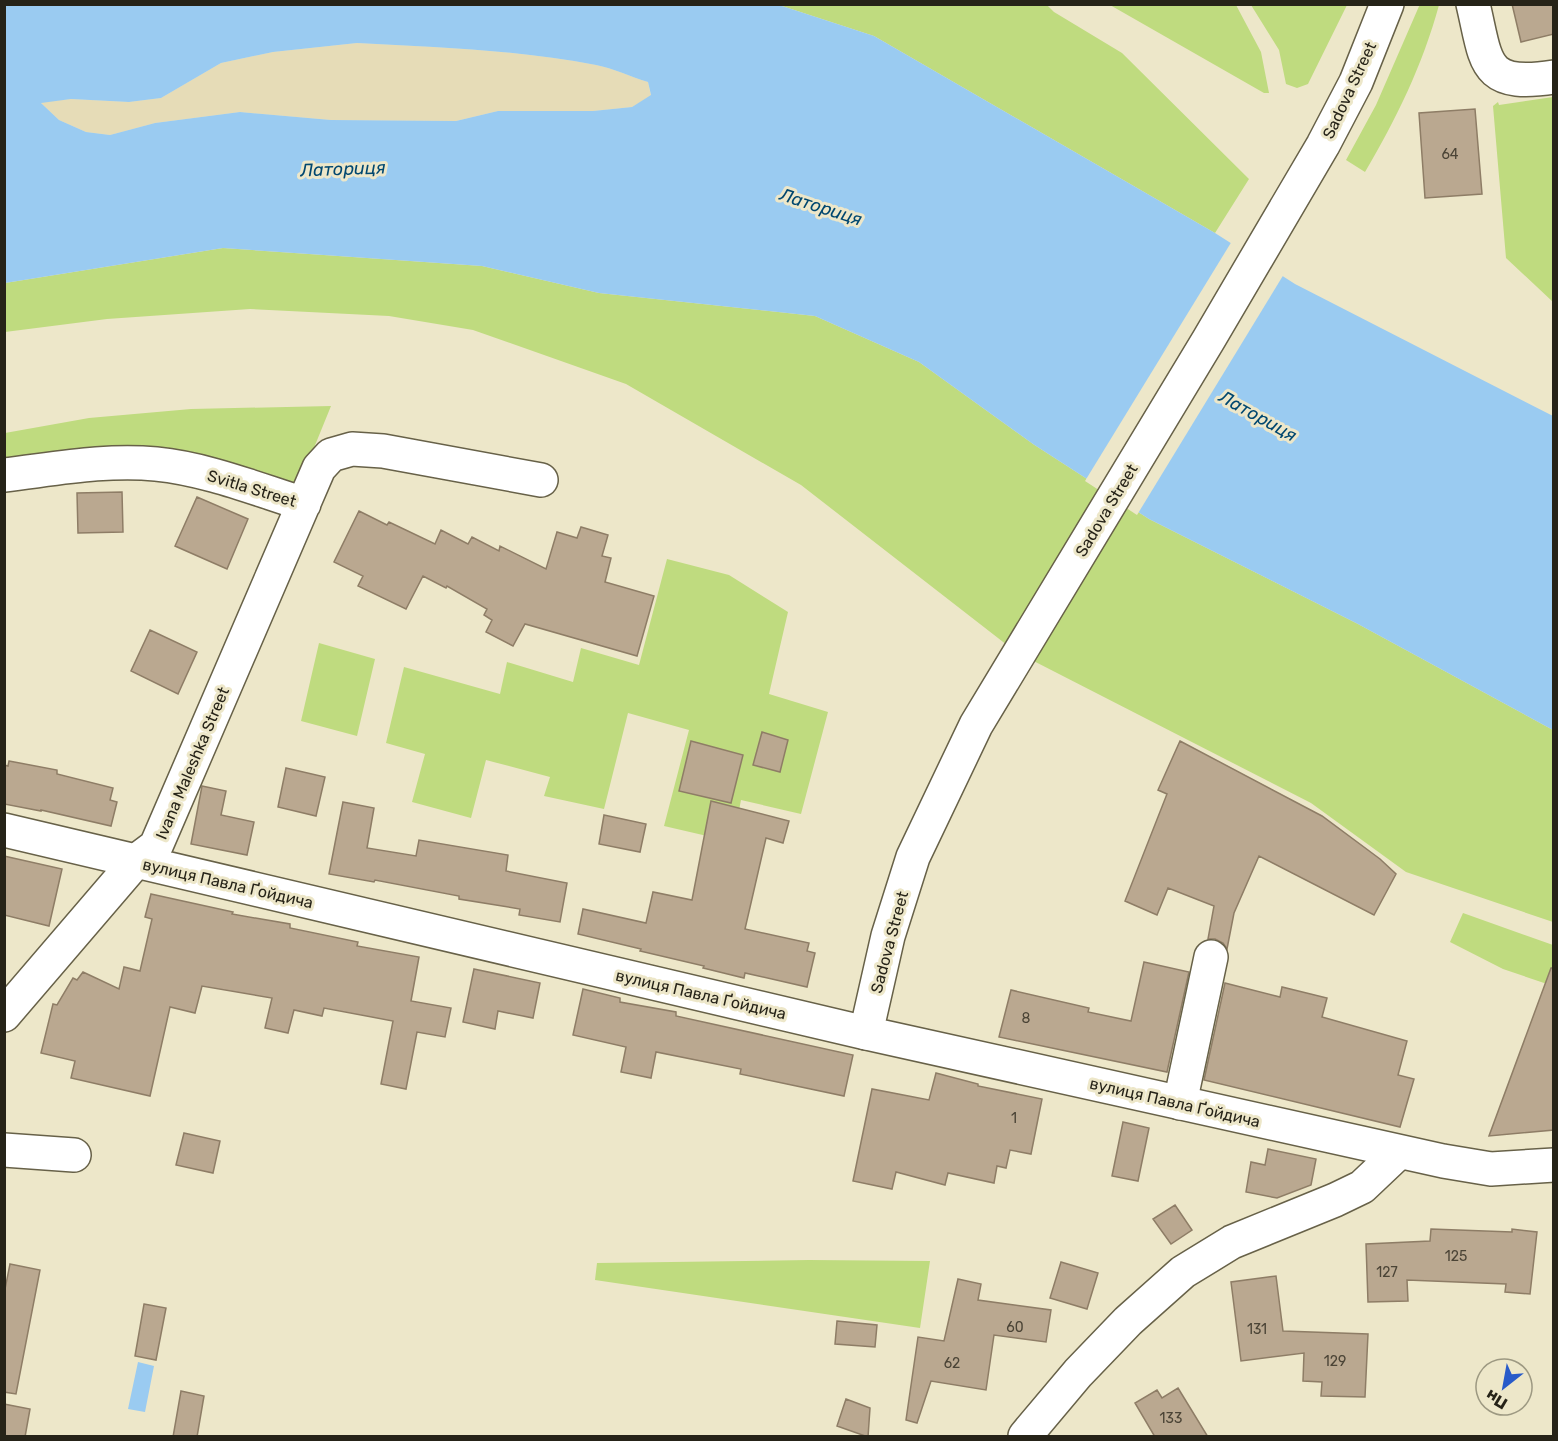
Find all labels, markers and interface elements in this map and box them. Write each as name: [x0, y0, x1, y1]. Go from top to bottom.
street label: Sadova Street: [1319, 39, 1380, 142]
house number: 64: [1441, 146, 1459, 163]
water label: Латориця: [299, 157, 386, 182]
water label: Латориця: [776, 183, 865, 231]
water label: Латориця: [1215, 385, 1301, 446]
street label: Sadova Street: [1071, 460, 1142, 560]
street label: Svitla Street: [205, 466, 299, 511]
street label: Ivana Maleshka Street: [152, 684, 233, 842]
street label: вулиця Павла Ґойдича: [141, 855, 315, 912]
street label: Sadova Street: [867, 889, 912, 995]
street label: вулиця Павла Ґойдича: [614, 966, 788, 1023]
house number: 8: [1022, 1010, 1031, 1027]
street label: вулиця Павла Ґойдича: [1088, 1074, 1262, 1131]
house number: 1: [1011, 1110, 1017, 1127]
house number: 125: [1445, 1248, 1467, 1265]
house number: 127: [1376, 1264, 1398, 1281]
house number: 60: [1006, 1319, 1024, 1336]
house number: 131: [1247, 1321, 1267, 1338]
house number: 129: [1324, 1353, 1346, 1370]
house number: 62: [944, 1355, 960, 1372]
north arrow: [1474, 1357, 1534, 1417]
text: Пн: [1482, 1386, 1511, 1413]
house number: 133: [1160, 1410, 1182, 1427]

